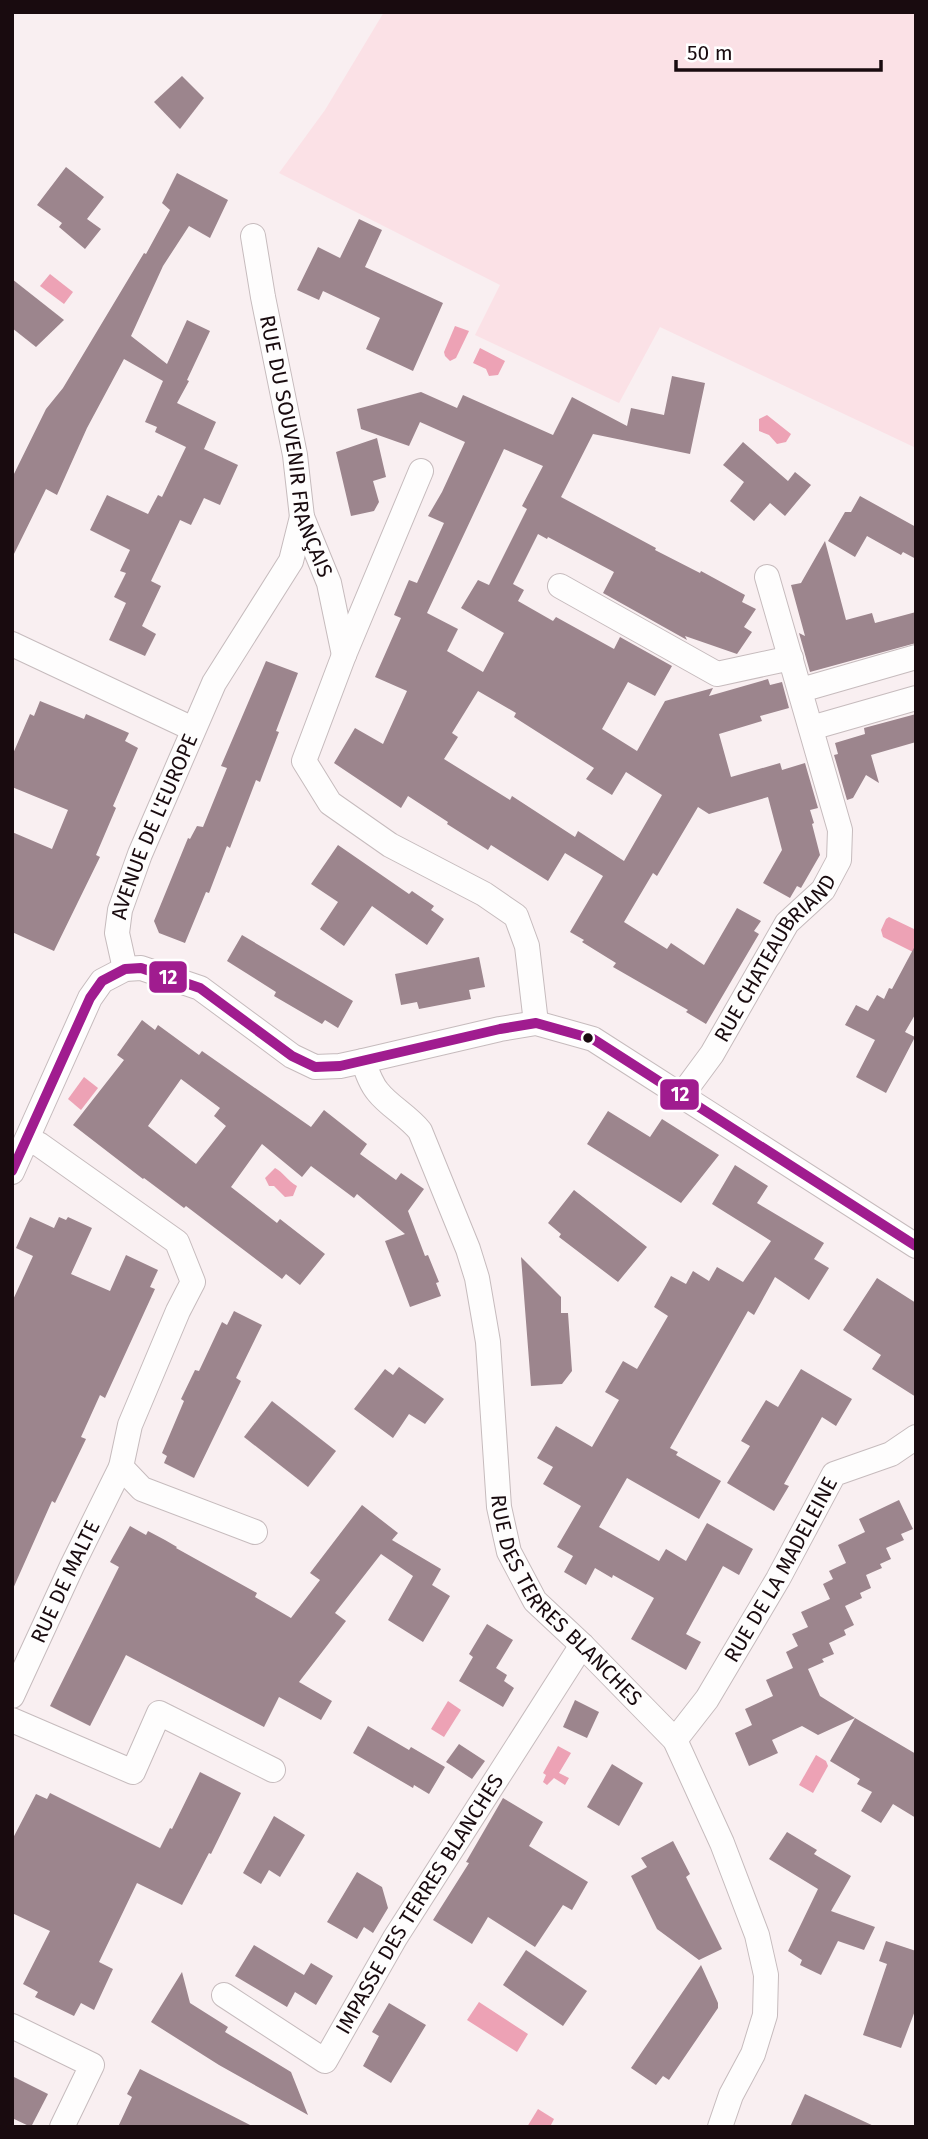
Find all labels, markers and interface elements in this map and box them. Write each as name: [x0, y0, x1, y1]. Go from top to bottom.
scale bar: [676, 28, 881, 72]
text: 50 m: [687, 40, 733, 66]
street label: RUE DU SOUVENIR FRANÇAIS: [254, 313, 338, 581]
street label: AVENUE DE L'EUROPE: [106, 730, 204, 921]
street label: RUE CHATEAUBRIAND: [709, 870, 842, 1047]
line badge: 12: [148, 960, 188, 994]
text: 12: [159, 966, 177, 989]
unlabelled marker: [581, 1031, 595, 1045]
line badge: 12: [659, 1078, 700, 1111]
text: 12: [671, 1083, 689, 1106]
street label: RUE DE LA MADELEINE: [719, 1472, 843, 1667]
street label: RUE DES TERRES BLANCHES: [485, 1494, 647, 1711]
street label: RUE DE MALTE: [25, 1516, 106, 1647]
street label: IMPASSE DES TERRES BLANCHES: [330, 1769, 509, 2039]

